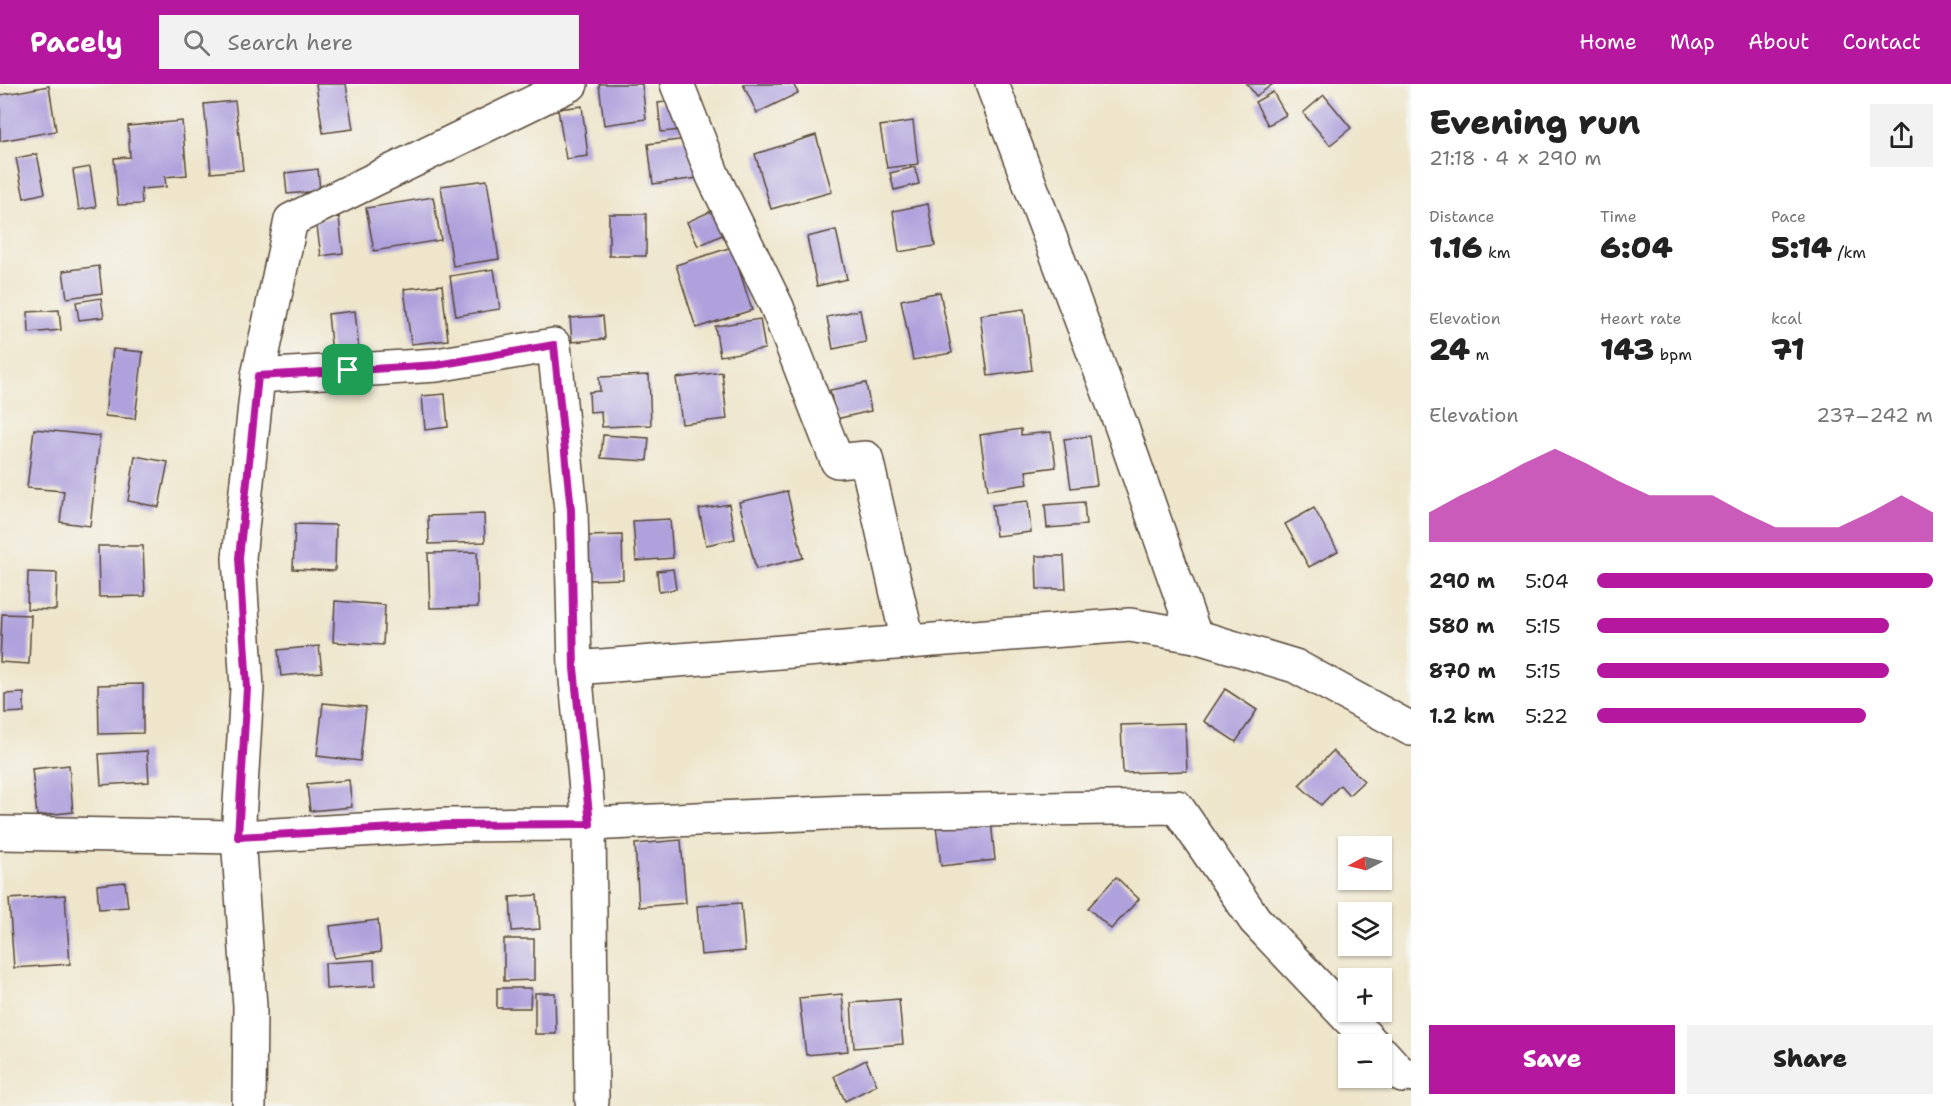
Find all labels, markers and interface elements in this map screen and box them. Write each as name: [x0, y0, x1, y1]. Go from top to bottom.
search box: [159, 15, 579, 69]
text: Pacely: [30, 23, 123, 61]
icon: search: [180, 26, 213, 59]
text: Search here: [228, 28, 353, 57]
text: Home: [1579, 28, 1637, 56]
text: Map: [1670, 28, 1715, 56]
text: About: [1748, 28, 1809, 56]
text: Contact: [1842, 28, 1921, 56]
text: Evening run: [1429, 100, 1640, 145]
button: share: [1870, 104, 1933, 167]
text: 21:18 · 4 × 290 m: [1429, 145, 1601, 171]
text: Distance: [1429, 206, 1495, 227]
text: Time: [1600, 206, 1637, 227]
text: Pace: [1771, 206, 1806, 227]
text: 1.16: [1429, 227, 1482, 268]
text: 6:04: [1600, 227, 1673, 268]
text: 5:14: [1771, 227, 1832, 268]
text: km: [1482, 242, 1511, 263]
text: /km: [1832, 242, 1866, 263]
text: Elevation: [1429, 308, 1501, 329]
text: Heart rate: [1600, 308, 1682, 329]
text: kcal: [1771, 308, 1802, 329]
text: 24: [1429, 329, 1470, 370]
text: 143: [1600, 329, 1654, 370]
text: 71: [1771, 329, 1805, 370]
pin: [322, 344, 373, 395]
text: m: [1470, 344, 1489, 365]
text: bpm: [1654, 344, 1692, 365]
icon: arrive: [331, 353, 364, 386]
text: Elevation: [1429, 402, 1519, 428]
text: 237–242 m: [1816, 402, 1933, 428]
text: 290 m: [1429, 568, 1495, 594]
text: 5:04: [1525, 568, 1569, 594]
text: 580 m: [1429, 613, 1494, 639]
text: 5:15: [1525, 613, 1561, 639]
text: 870 m: [1429, 658, 1496, 684]
text: 5:15: [1525, 658, 1561, 684]
text: 1.2 km: [1429, 703, 1495, 729]
text: 5:22: [1525, 703, 1568, 729]
north arrow: [1338, 836, 1392, 890]
map controls: [1338, 836, 1392, 1088]
button: layers: [1338, 902, 1392, 956]
button: +: [1338, 968, 1392, 1022]
button: Save: [1429, 1025, 1675, 1094]
button: Share: [1687, 1025, 1933, 1094]
button: −: [1338, 1034, 1392, 1088]

